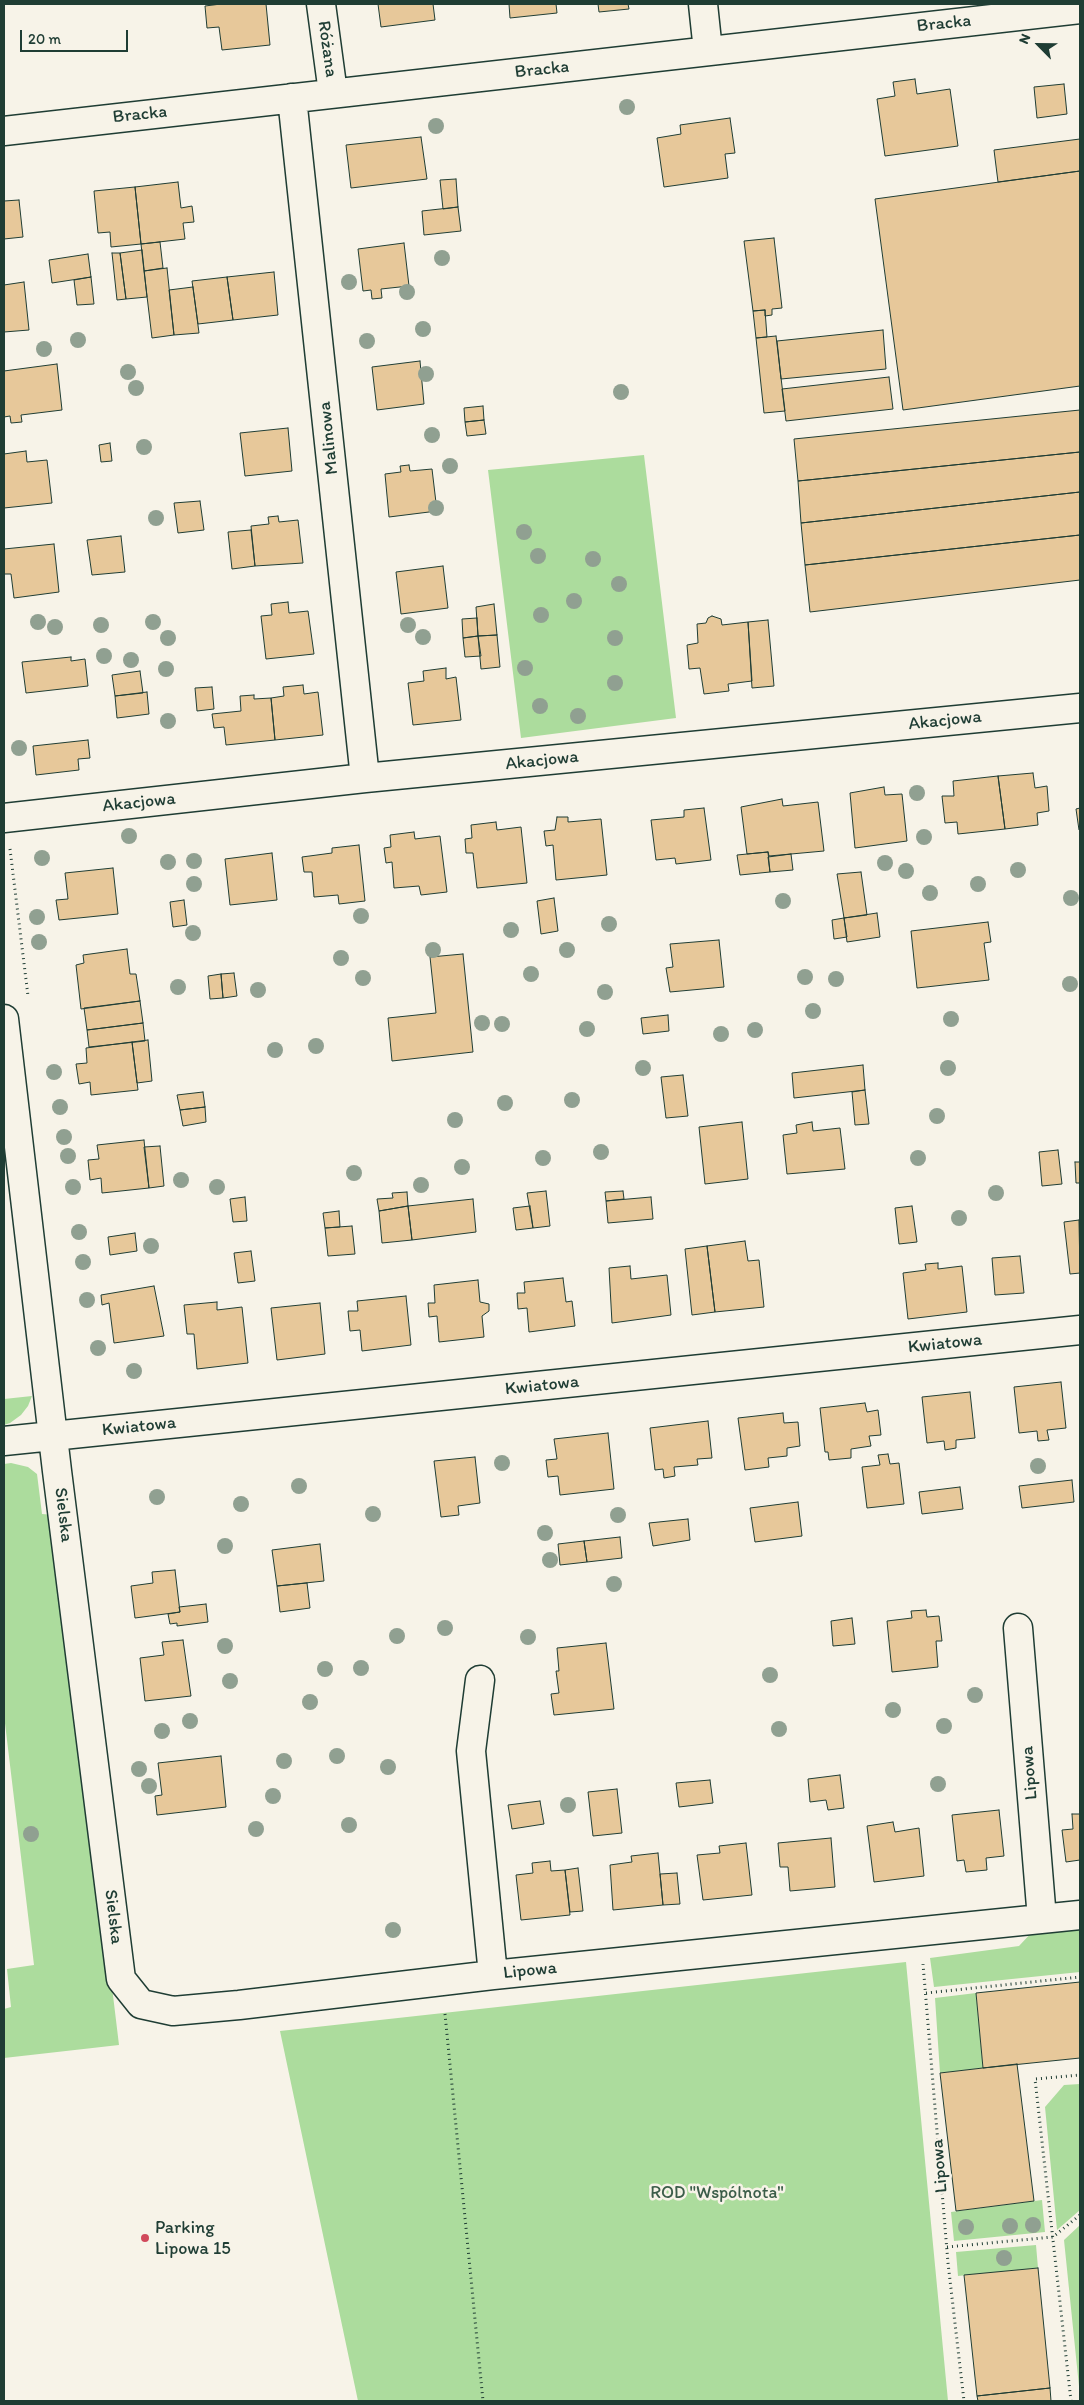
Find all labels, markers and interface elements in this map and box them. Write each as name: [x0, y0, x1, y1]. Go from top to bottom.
street label: Bracka: [916, 10, 972, 38]
street label: Różana: [312, 19, 342, 79]
scale bar: [22, 20, 130, 52]
north arrow: [1014, 20, 1064, 70]
text: 20 m: [28, 30, 61, 48]
text: N: [1015, 31, 1034, 47]
street label: Bracka: [514, 56, 570, 84]
street label: Bracka: [112, 101, 168, 129]
street label: Malinowa: [314, 400, 344, 476]
street label: Akacjowa: [907, 706, 983, 736]
street label: Akacjowa: [504, 746, 580, 776]
street label: Akacjowa: [101, 788, 177, 818]
street label: Kwiatowa: [907, 1329, 983, 1359]
street label: Kwiatowa: [504, 1371, 580, 1401]
street label: Kwiatowa: [101, 1412, 177, 1442]
street label: Sielska: [49, 1486, 77, 1544]
street label: Lipowa: [1017, 1745, 1043, 1801]
street label: Sielska: [99, 1888, 127, 1946]
street label: Lipowa: [502, 1957, 558, 1985]
street label: Lipowa: [927, 2138, 953, 2194]
park label: ROD "Wspólnota": [650, 2182, 784, 2204]
place label: Parking Lipowa 15: [155, 2217, 231, 2260]
marker: Parking Lipowa 15: [139, 2232, 151, 2244]

